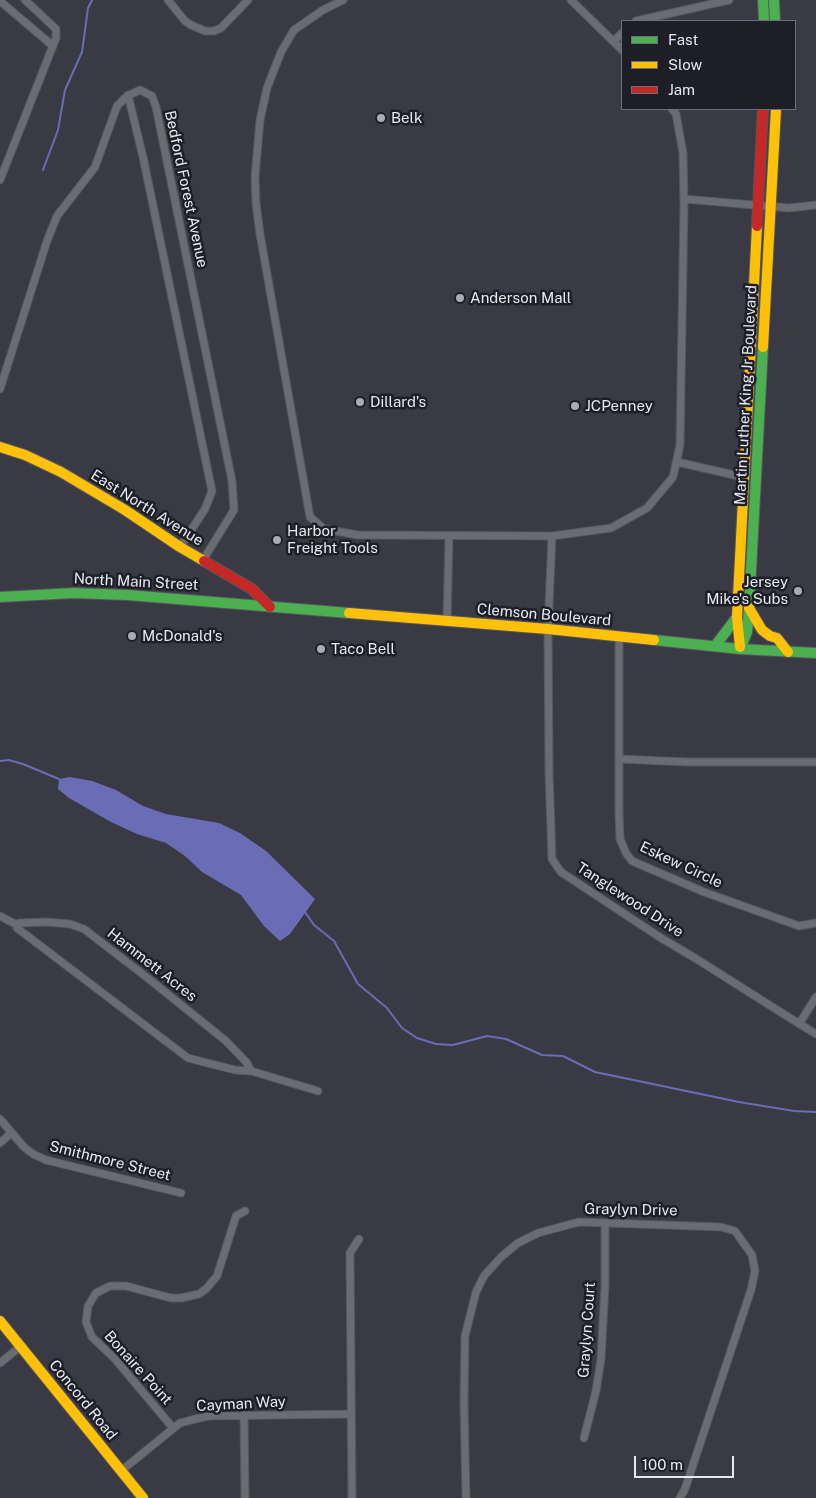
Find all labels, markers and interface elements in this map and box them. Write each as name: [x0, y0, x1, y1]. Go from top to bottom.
legend: [621, 20, 796, 110]
text: Fast: [668, 31, 698, 48]
text: Slow: [668, 56, 702, 73]
text: Jam: [668, 81, 695, 98]
street label: Bedford Forest Avenue: [161, 109, 211, 269]
place label: Belk: [391, 109, 422, 127]
marker: Belk: [375, 112, 387, 124]
street label: Martin Luther King Jr Boulevard: [731, 285, 761, 505]
place label: Anderson Mall: [470, 289, 571, 307]
marker: Anderson Mall: [454, 292, 466, 304]
place label: Dillard's: [370, 393, 426, 411]
marker: Dillard's: [354, 396, 366, 408]
place label: JCPenney: [585, 397, 653, 415]
marker: JCPenney: [569, 400, 581, 412]
street label: East North Avenue: [87, 466, 207, 550]
place label: Harbor Freight Tools: [287, 522, 378, 557]
marker: Harbor Freight Tools: [271, 534, 283, 546]
street label: North Main Street: [73, 570, 199, 594]
place label: Jersey Mike's Subs: [706, 573, 788, 608]
marker: Jersey Mike's Subs: [792, 585, 804, 597]
street label: Clemson Boulevard: [476, 600, 612, 630]
place label: McDonald's: [142, 627, 222, 645]
marker: McDonald's: [126, 630, 138, 642]
place label: Taco Bell: [331, 640, 395, 658]
marker: Taco Bell: [315, 643, 327, 655]
street label: Eskew Circle: [637, 838, 725, 892]
street label: Tanglewood Drive: [573, 859, 687, 941]
street label: Hammett Acres: [104, 924, 200, 1006]
street label: Smithmore Street: [47, 1137, 173, 1185]
street label: Graylyn Drive: [584, 1200, 678, 1220]
street label: Graylyn Court: [575, 1281, 599, 1379]
street label: Bonaire Point: [100, 1327, 176, 1409]
street label: Concord Road: [45, 1356, 121, 1444]
street label: Cayman Way: [196, 1393, 286, 1415]
scale bar: [636, 1446, 736, 1478]
text: 100 m: [642, 1456, 683, 1473]

